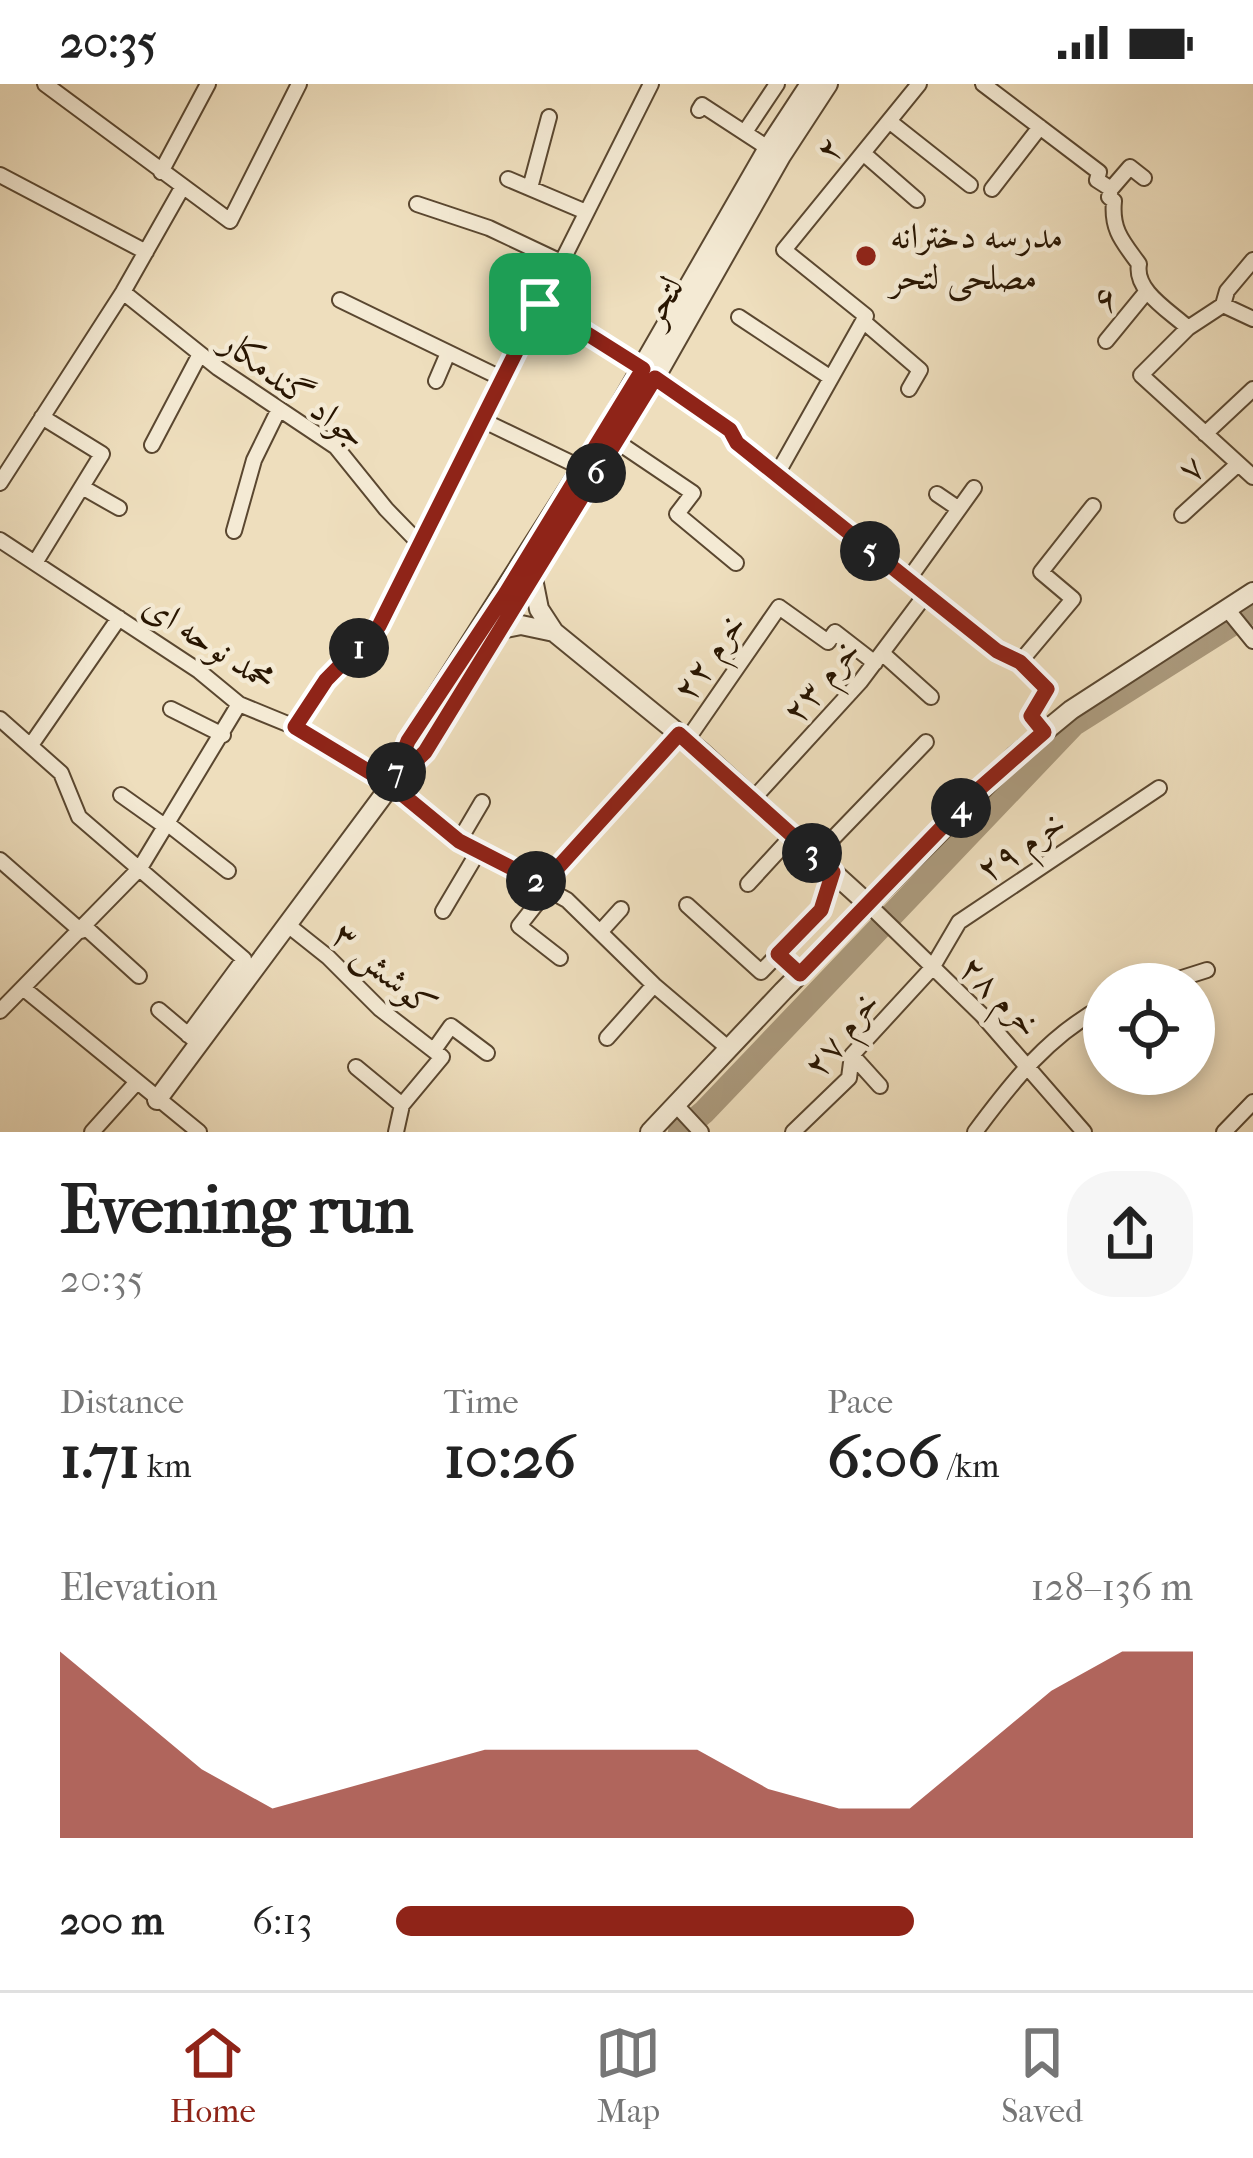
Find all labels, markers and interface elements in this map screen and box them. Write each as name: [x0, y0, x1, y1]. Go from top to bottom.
text: 20:35: [60, 16, 157, 69]
street label: ۲: [806, 127, 852, 170]
place label: مدرسه دخترانه مصلحی لتحر: [886, 215, 1063, 302]
marker: مدرسه دخترانه مصلحی لتحر: [853, 243, 879, 269]
pin: [489, 253, 591, 355]
street label: لتحر: [629, 269, 694, 337]
icon: arrive: [507, 271, 573, 337]
street label: ۶: [1082, 276, 1128, 319]
street label: جواد گندمکار: [210, 319, 375, 458]
pin: 6: [566, 443, 626, 503]
street label: ۷: [1169, 445, 1213, 490]
text: 6: [587, 453, 605, 492]
pin: 5: [840, 521, 900, 581]
text: 5: [863, 531, 877, 570]
street label: محمد نوحه ای: [135, 584, 283, 701]
street label: خرم ۲۲: [664, 604, 762, 714]
pin: 1: [329, 618, 389, 678]
text: 1: [353, 628, 365, 667]
street label: خرم ۲۳: [773, 630, 876, 738]
pin: 7: [366, 742, 426, 802]
text: 7: [388, 752, 404, 791]
pin: 4: [931, 778, 991, 838]
text: 4: [951, 788, 971, 827]
street label: خرم ۲۹: [968, 801, 1078, 899]
pin: 3: [782, 823, 842, 883]
text: 3: [805, 833, 819, 872]
pin: 2: [506, 851, 566, 911]
text: 2: [528, 861, 544, 900]
street label: کوشش ۳: [322, 913, 445, 1029]
street label: خرم ۲۸: [944, 946, 1050, 1052]
map controls: [1083, 963, 1215, 1095]
button: locate: [1083, 963, 1215, 1095]
street label: خرم ۲۷: [794, 982, 895, 1091]
button: share: [1067, 1171, 1193, 1297]
text: Evening run: [60, 1172, 413, 1249]
text: 20:35: [60, 1256, 144, 1302]
text: Distance: [60, 1383, 184, 1422]
text: Time: [444, 1383, 519, 1422]
text: Pace: [827, 1383, 893, 1422]
text: 1.71: [60, 1422, 140, 1493]
text: 10:26: [444, 1422, 576, 1493]
text: 6:06: [827, 1422, 940, 1493]
text: km: [140, 1447, 192, 1486]
text: /km: [940, 1447, 1000, 1486]
text: Elevation: [60, 1564, 218, 1610]
text: 128–136 m: [1031, 1564, 1193, 1610]
text: 200 m: [60, 1898, 164, 1944]
text: 6:13: [252, 1898, 312, 1944]
tab: Home: [170, 2020, 256, 2131]
tab: Map: [595, 2020, 661, 2131]
tab: Saved: [1001, 2020, 1083, 2131]

